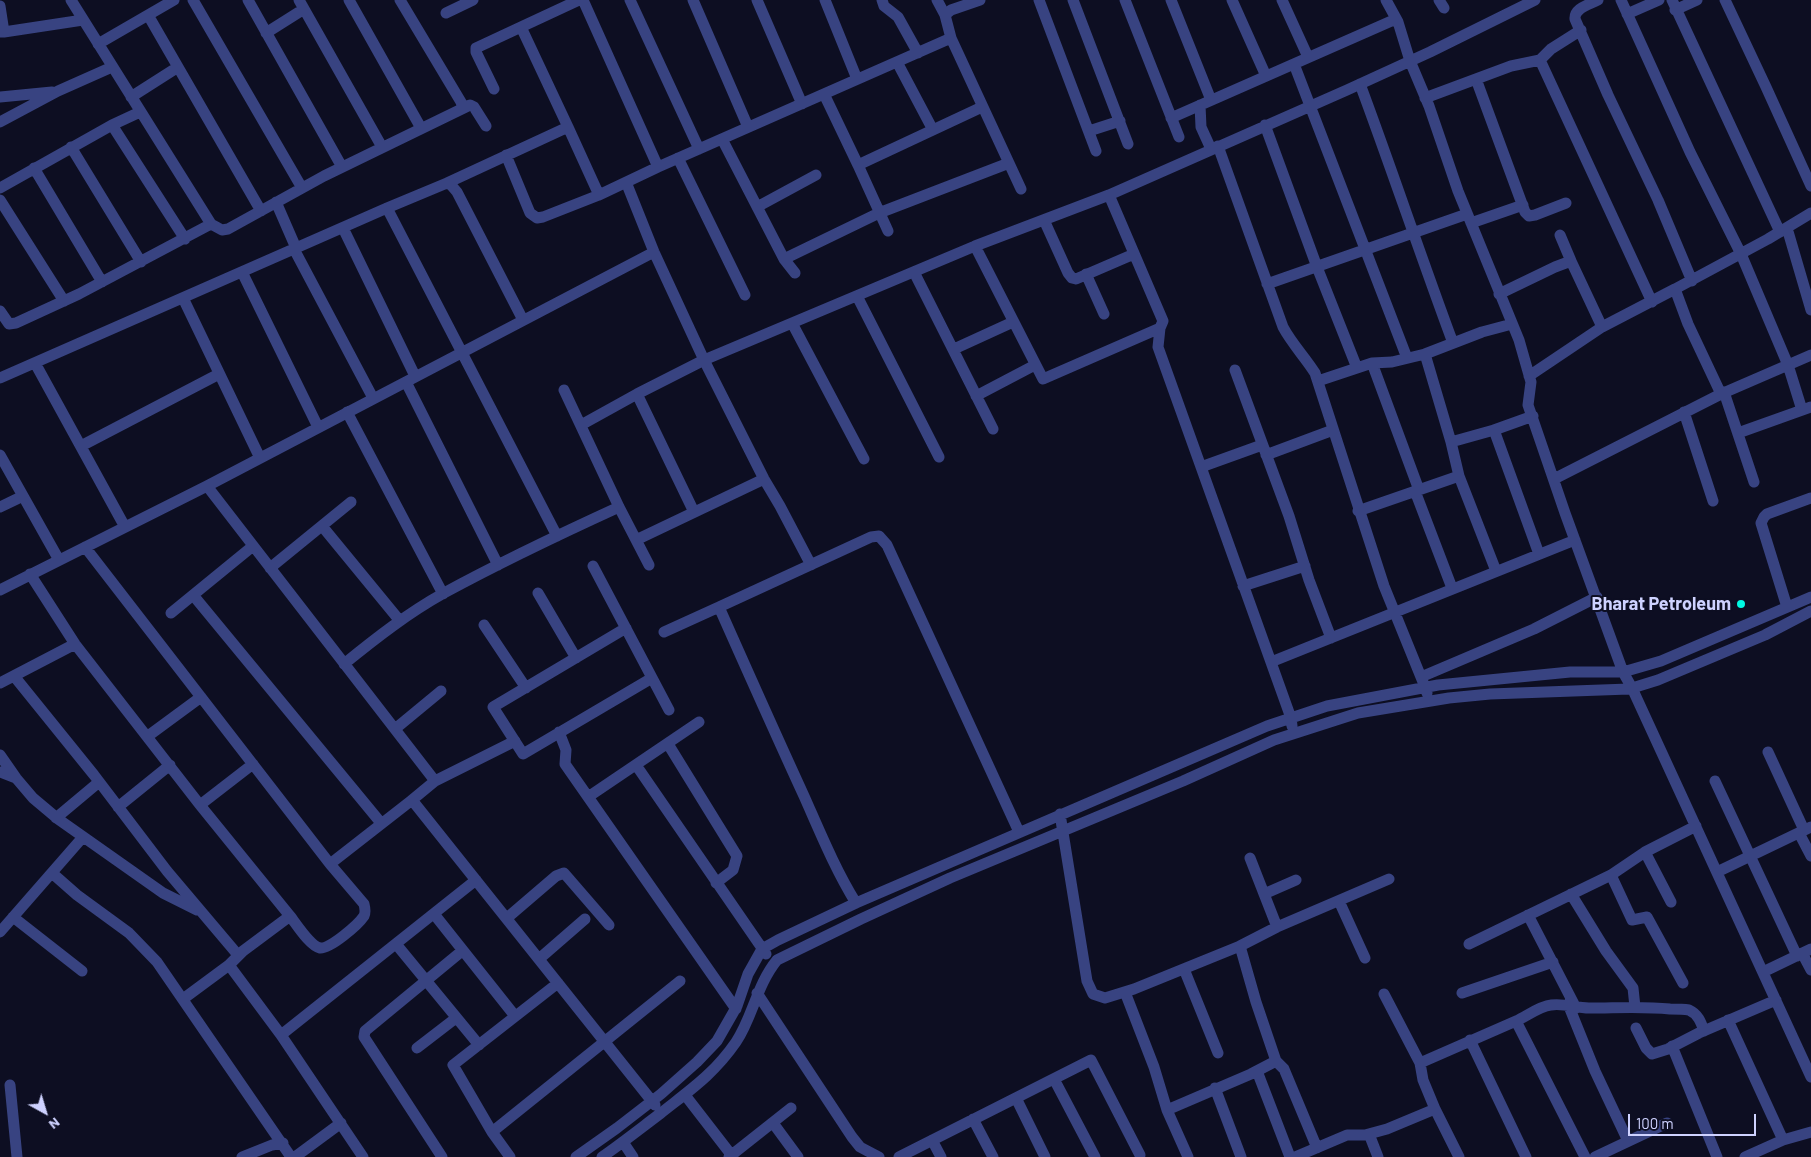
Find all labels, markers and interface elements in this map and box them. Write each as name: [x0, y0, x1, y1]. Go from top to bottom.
place label: Bharat Petroleum: [1592, 593, 1731, 615]
marker: Bharat Petroleum: [1735, 598, 1747, 610]
north arrow: [20, 1087, 70, 1137]
scale bar: [1631, 1104, 1758, 1136]
text: 100 m: [1636, 1114, 1674, 1132]
text: N: [46, 1115, 64, 1134]

